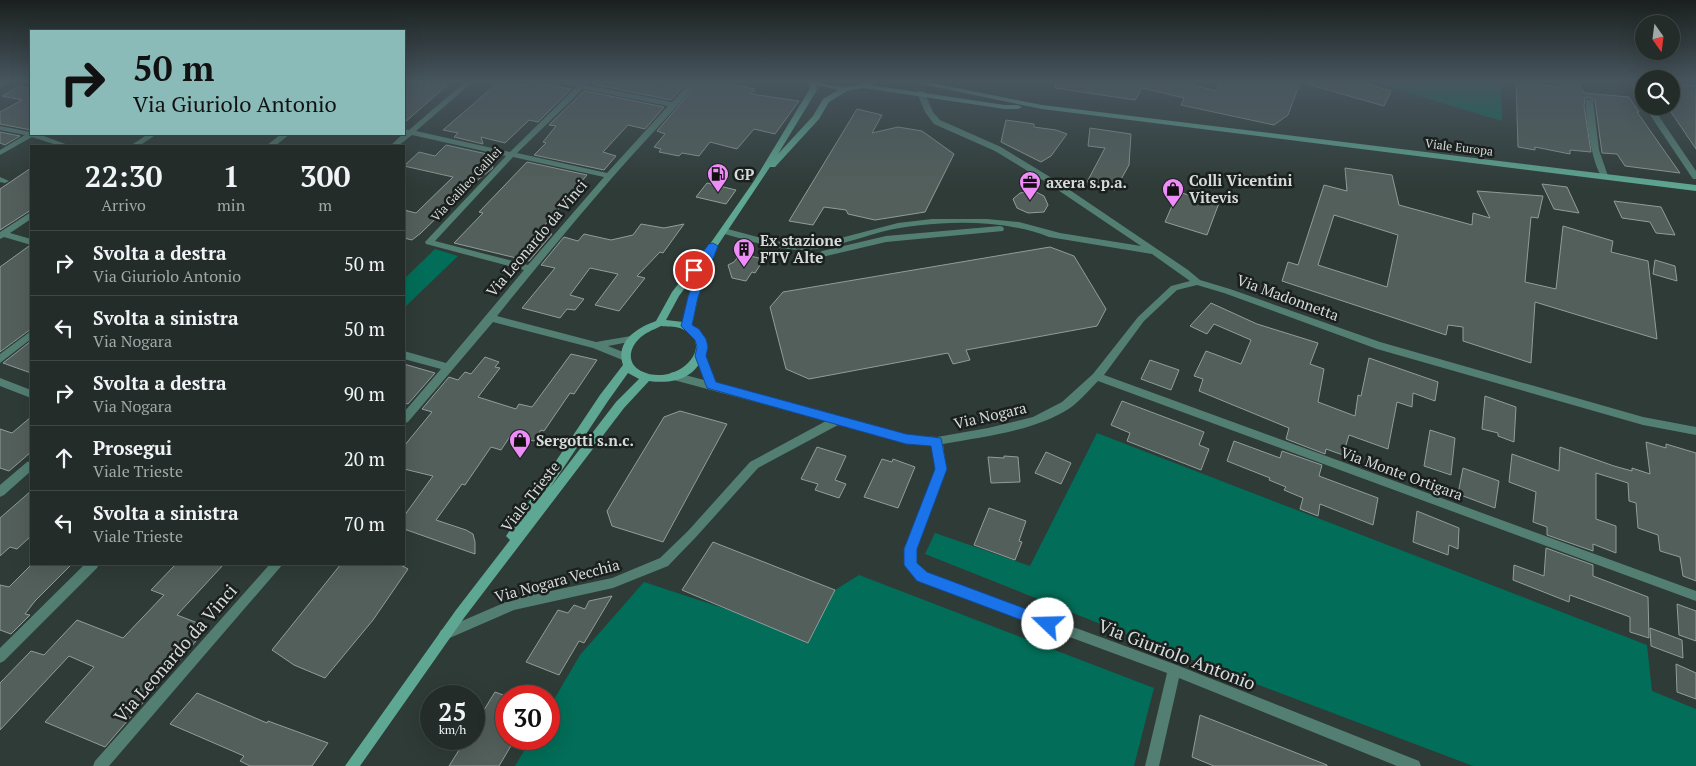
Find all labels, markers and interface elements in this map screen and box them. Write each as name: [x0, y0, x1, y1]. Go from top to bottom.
north arrow: [1635, 15, 1680, 60]
map controls: [1635, 15, 1680, 115]
text: 50 m: [133, 45, 214, 91]
icon: right: [50, 50, 115, 115]
button: search: [1635, 70, 1680, 115]
text: Via Giuriolo Antonio: [133, 89, 337, 118]
street label: Viale Europa: [1424, 135, 1494, 159]
street label: Via Galileo Galilei: [428, 143, 505, 224]
text: 22:30: [84, 156, 163, 196]
text: 1: [223, 156, 240, 196]
text: 300: [300, 156, 351, 196]
fuel station icon: GP: [706, 162, 730, 193]
place label: GP: [734, 164, 755, 184]
office icon: axera s.p.a.: [1018, 170, 1042, 201]
place label: Colli Vicentini Vitevis: [1189, 170, 1293, 207]
place label: axera s.p.a.: [1046, 172, 1127, 192]
street label: Via Leonardo da Vinci: [481, 175, 591, 301]
shop icon: Colli Vicentini Vitevis: [1161, 177, 1185, 208]
text: Arrivo: [101, 194, 146, 216]
text: min: [217, 194, 245, 216]
text: m: [318, 194, 332, 216]
place label: Ex stazione FTV Alte: [760, 230, 842, 267]
building icon: Ex stazione FTV Alte: [732, 237, 756, 268]
text: Svolta a destra: [93, 240, 227, 265]
icon: right: [50, 249, 78, 277]
pin: [673, 249, 715, 291]
text: 50 m: [344, 251, 385, 276]
icon: arrive: [680, 256, 708, 284]
text: Via Giuriolo Antonio: [93, 265, 241, 287]
street label: Via Madonnetta: [1234, 269, 1342, 325]
text: Svolta a sinistra: [93, 305, 239, 330]
icon: left: [50, 314, 78, 342]
text: 50 m: [344, 316, 385, 341]
text: Via Nogara: [93, 330, 172, 352]
text: Svolta a destra: [93, 370, 227, 395]
icon: right: [50, 379, 78, 407]
text: 90 m: [344, 381, 385, 406]
text: Via Nogara: [93, 395, 172, 417]
street label: Via Nogara: [952, 397, 1029, 433]
shop icon: Sergotti s.n.c.: [508, 428, 532, 459]
place label: Sergotti s.n.c.: [536, 430, 634, 450]
text: Prosegui: [93, 435, 172, 460]
street label: Via Monte Ortigara: [1338, 442, 1466, 505]
icon: ahead: [50, 444, 78, 472]
text: 20 m: [344, 446, 385, 471]
street label: Viale Trieste: [496, 457, 564, 535]
text: Viale Trieste: [93, 460, 183, 482]
text: Svolta a sinistra: [93, 500, 239, 525]
icon: left: [50, 509, 78, 537]
text: 70 m: [344, 511, 385, 536]
text: Viale Trieste: [93, 525, 183, 547]
street label: Via Nogara Vecchia: [492, 554, 622, 606]
street label: Via Leonardo da Vinci: [108, 579, 242, 727]
position arrow: [1021, 597, 1073, 649]
street label: Via Giuriolo Antonio: [1095, 613, 1259, 695]
speed limit sign: 30: [495, 685, 560, 750]
text: 25: [438, 695, 467, 728]
text: km/h: [439, 722, 466, 737]

